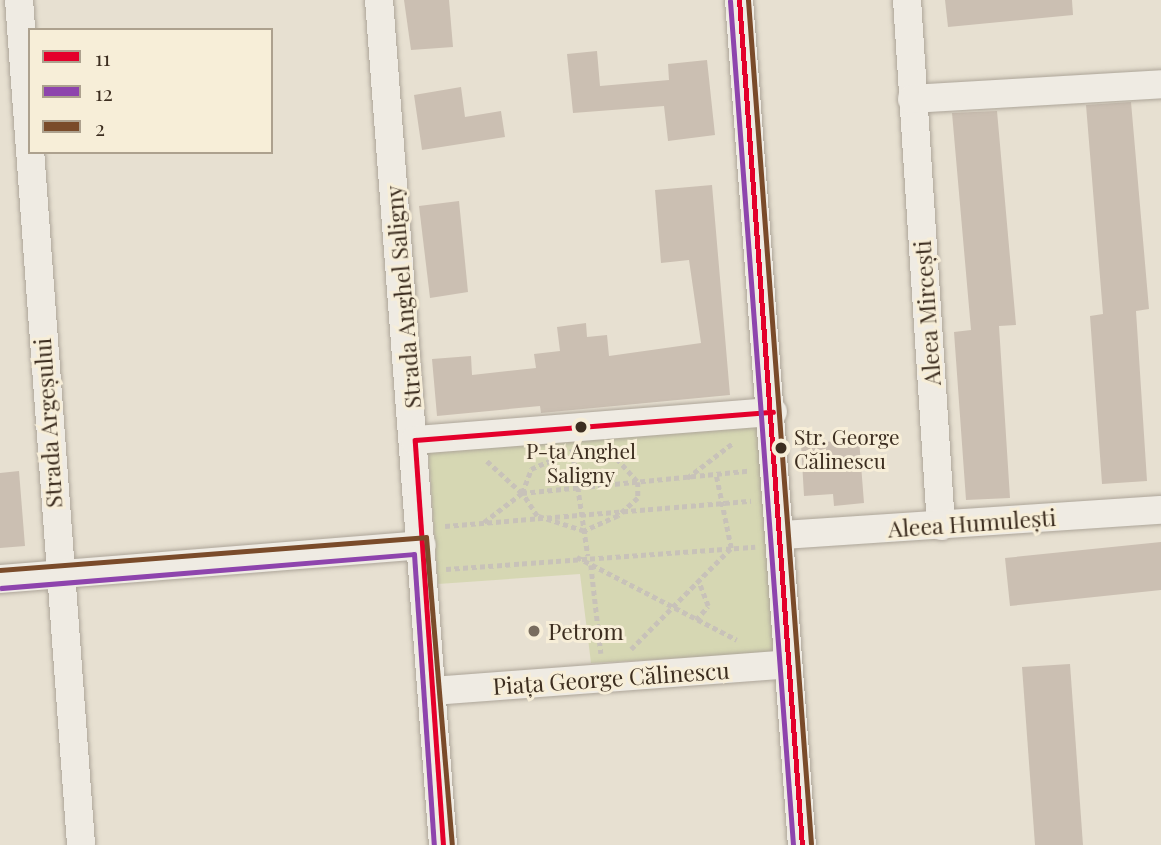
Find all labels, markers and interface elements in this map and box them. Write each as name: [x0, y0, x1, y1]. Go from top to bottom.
legend: [28, 28, 273, 154]
text: 11: [95, 43, 111, 71]
text: 12: [95, 78, 113, 106]
text: 2: [95, 113, 105, 141]
street label: Strada Anghel Saligny: [379, 184, 427, 410]
street label: Aleea Mircești: [908, 239, 946, 387]
street label: Strada Argeșului: [28, 337, 68, 509]
marker: P-ța Anghel Saligny: [574, 420, 588, 434]
place label: Str. George Călinescu: [794, 423, 900, 473]
place label: P-ța Anghel Saligny: [525, 437, 637, 487]
marker: Str. George Călinescu: [774, 441, 788, 455]
street label: Aleea Humulești: [887, 503, 1057, 543]
place label: Petrom: [548, 617, 624, 645]
marker: Petrom: [526, 623, 542, 639]
street label: Piața George Călinescu: [491, 656, 731, 700]

